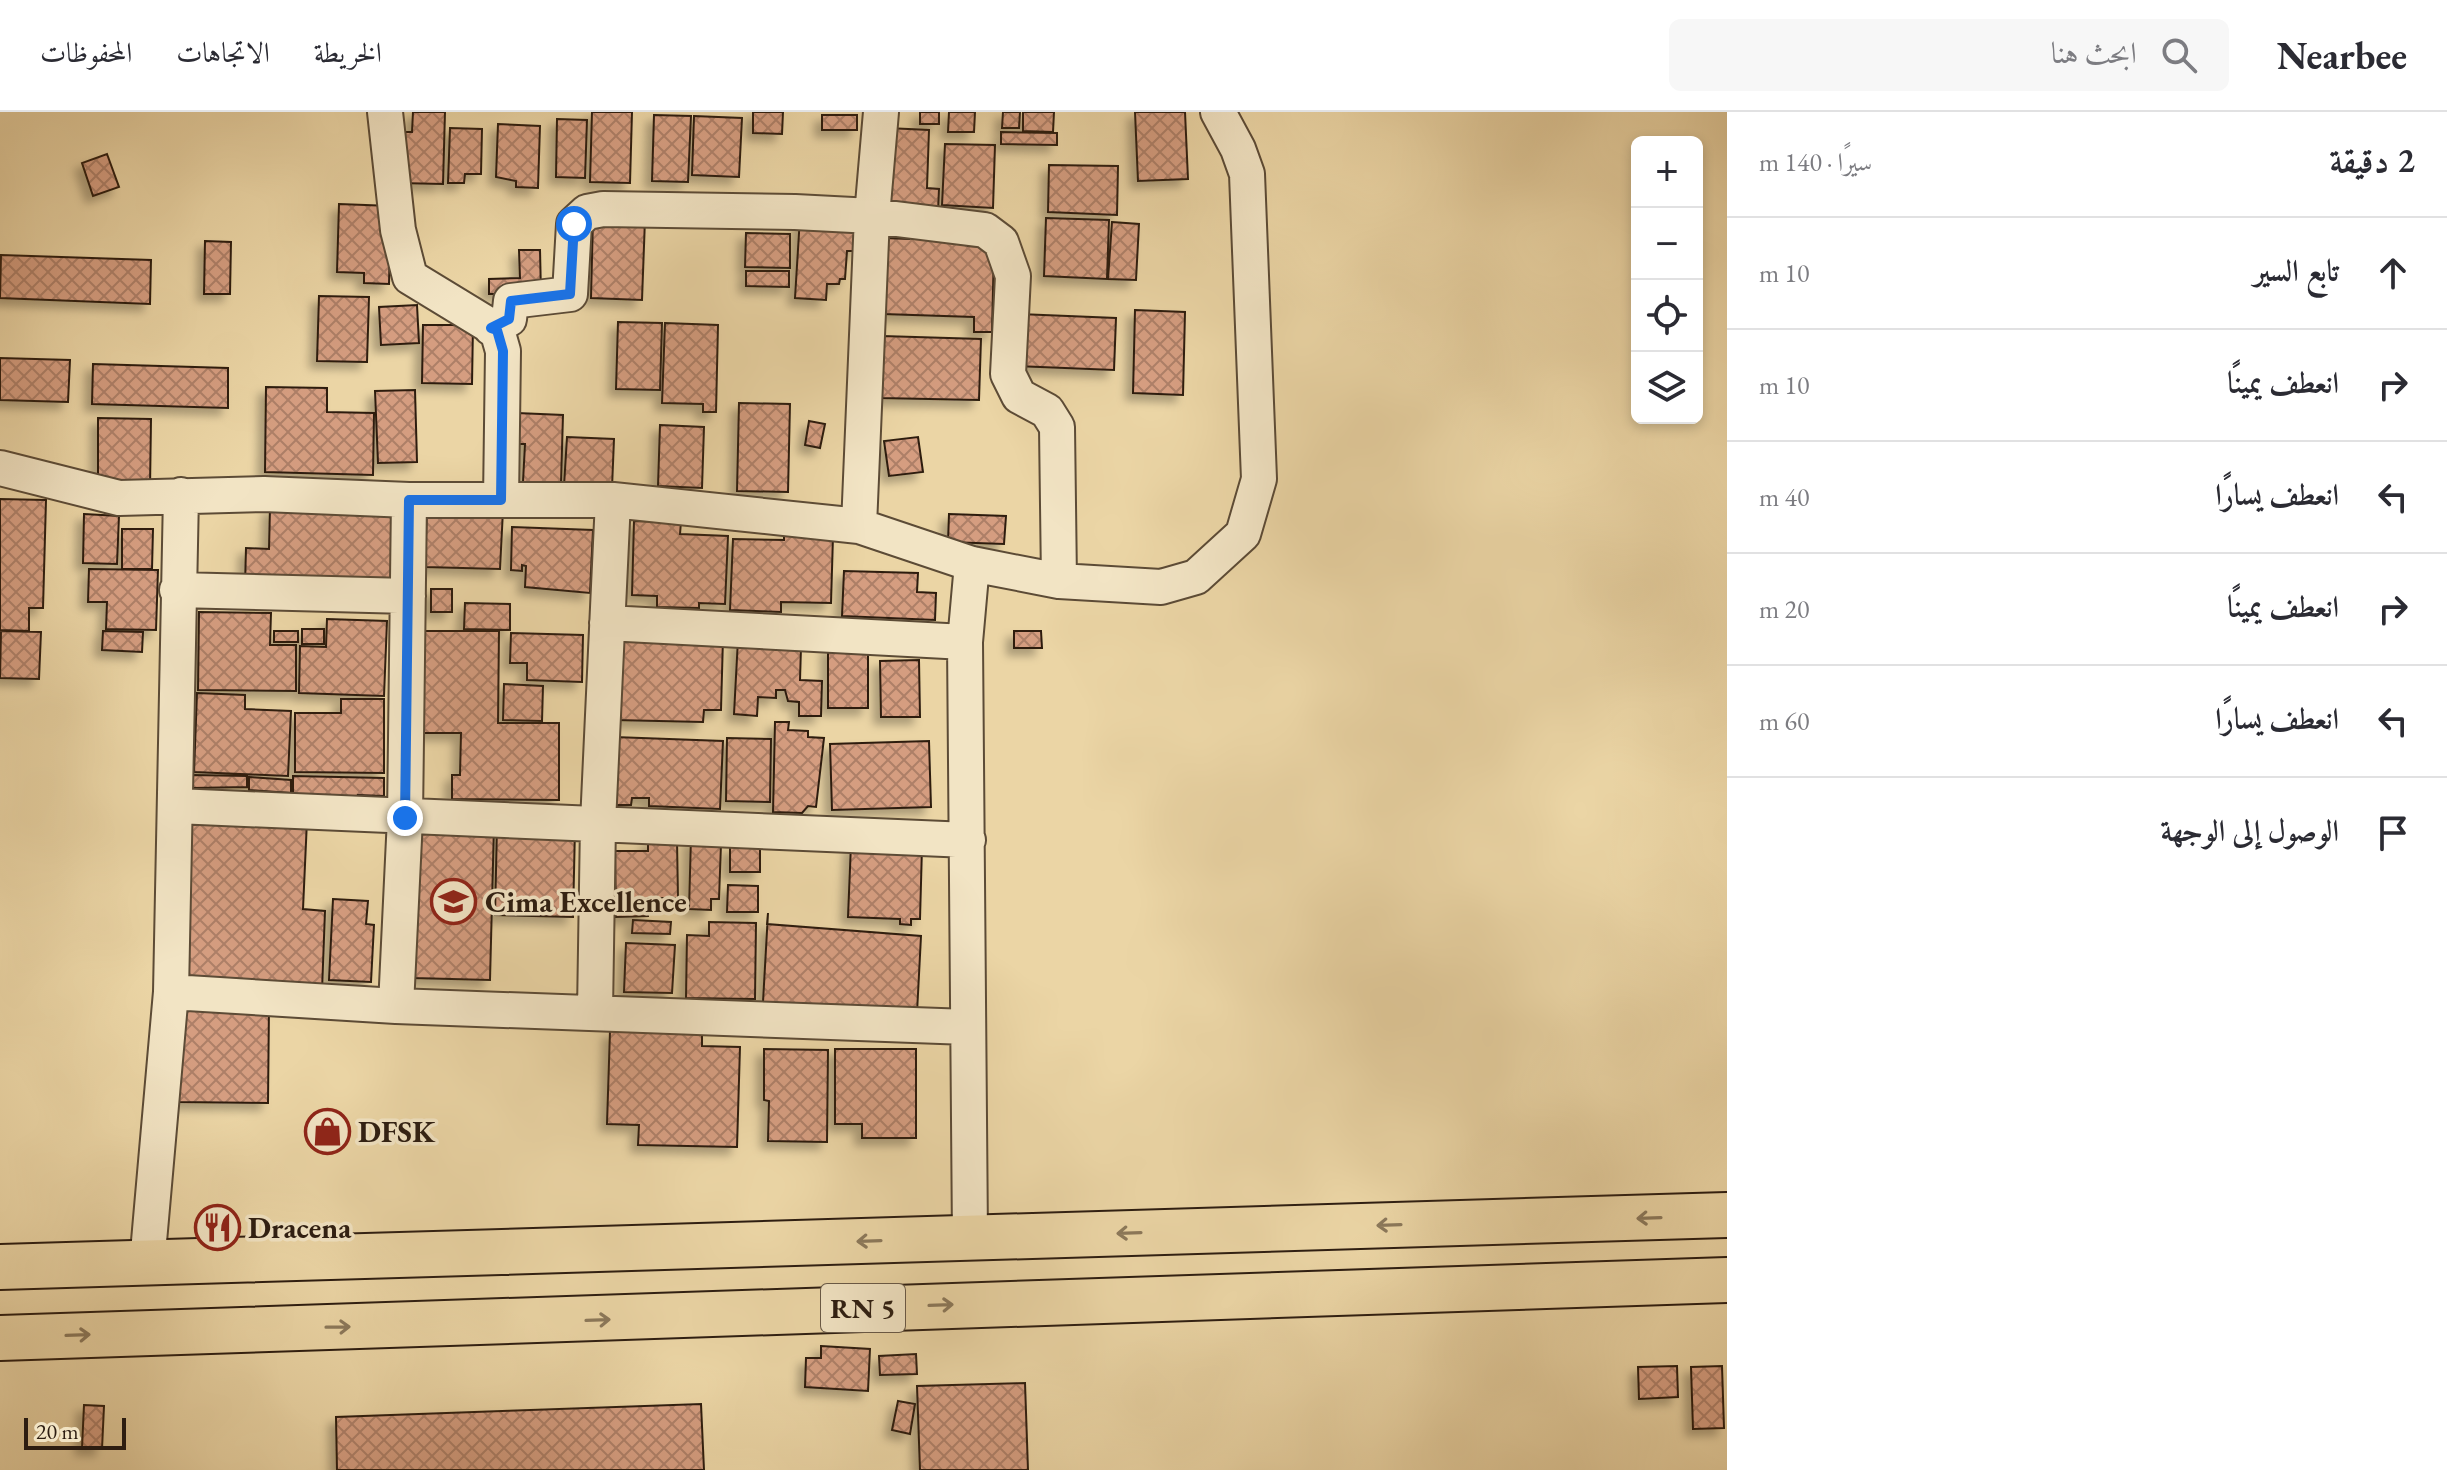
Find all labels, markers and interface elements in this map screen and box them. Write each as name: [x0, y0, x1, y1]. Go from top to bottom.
search box: [1669, 19, 2229, 91]
text: Nearbee: [2277, 31, 2407, 80]
text: ابحث هنا: [2051, 33, 2137, 72]
icon: search: [2157, 33, 2201, 77]
text: المحفوظات: [40, 34, 132, 70]
text: الاتجاهات: [176, 34, 270, 70]
text: الخريطة: [314, 34, 382, 70]
map controls: [1631, 136, 1703, 424]
button: +: [1631, 136, 1703, 208]
text: 2 دقيقة: [2330, 138, 2415, 182]
text: سيرًا · 140 m: [1759, 145, 1872, 179]
route start: [556, 206, 592, 242]
button: −: [1631, 208, 1703, 280]
text: تابع السير: [2254, 251, 2339, 290]
icon: ahead: [2371, 251, 2415, 295]
text: 10 m: [1759, 256, 1809, 290]
button: locate: [1631, 280, 1703, 352]
button: layers: [1631, 352, 1703, 424]
text: انعطف يمينًا: [2227, 363, 2339, 402]
icon: right: [2371, 363, 2415, 407]
text: 10 m: [1759, 368, 1809, 402]
text: انعطف يسارًا: [2215, 475, 2339, 514]
icon: left: [2371, 475, 2415, 519]
text: 40 m: [1759, 480, 1809, 514]
text: انعطف يمينًا: [2227, 587, 2339, 626]
icon: right: [2371, 587, 2415, 631]
text: 20 m: [1759, 592, 1809, 626]
text: انعطف يسارًا: [2215, 699, 2339, 738]
icon: left: [2371, 699, 2415, 743]
text: 60 m: [1759, 704, 1809, 738]
route end: [387, 800, 423, 836]
text: الوصول إلى الوجهة: [2160, 811, 2339, 850]
icon: arrive: [2371, 811, 2415, 855]
school or university icon: Cima Excellence: [430, 878, 478, 926]
place label: Cima Excellence: [485, 882, 687, 921]
shop icon: DFSK: [303, 1108, 351, 1156]
place label: DFSK: [358, 1112, 436, 1151]
restaurant icon: Dracena: [193, 1204, 241, 1252]
place label: Dracena: [248, 1208, 352, 1247]
one-way arrow: [1636, 1210, 1663, 1225]
one-way arrow: [1376, 1218, 1403, 1233]
one-way arrow: [1116, 1226, 1143, 1241]
one-way arrow: [856, 1233, 883, 1249]
road number: RN 5: [821, 1284, 905, 1332]
one-way arrow: [927, 1297, 954, 1312]
one-way arrow: [584, 1312, 611, 1327]
one-way arrow: [324, 1320, 351, 1335]
one-way arrow: [64, 1327, 91, 1342]
scale bar: [24, 1414, 126, 1450]
text: 20 m: [36, 1417, 79, 1446]

